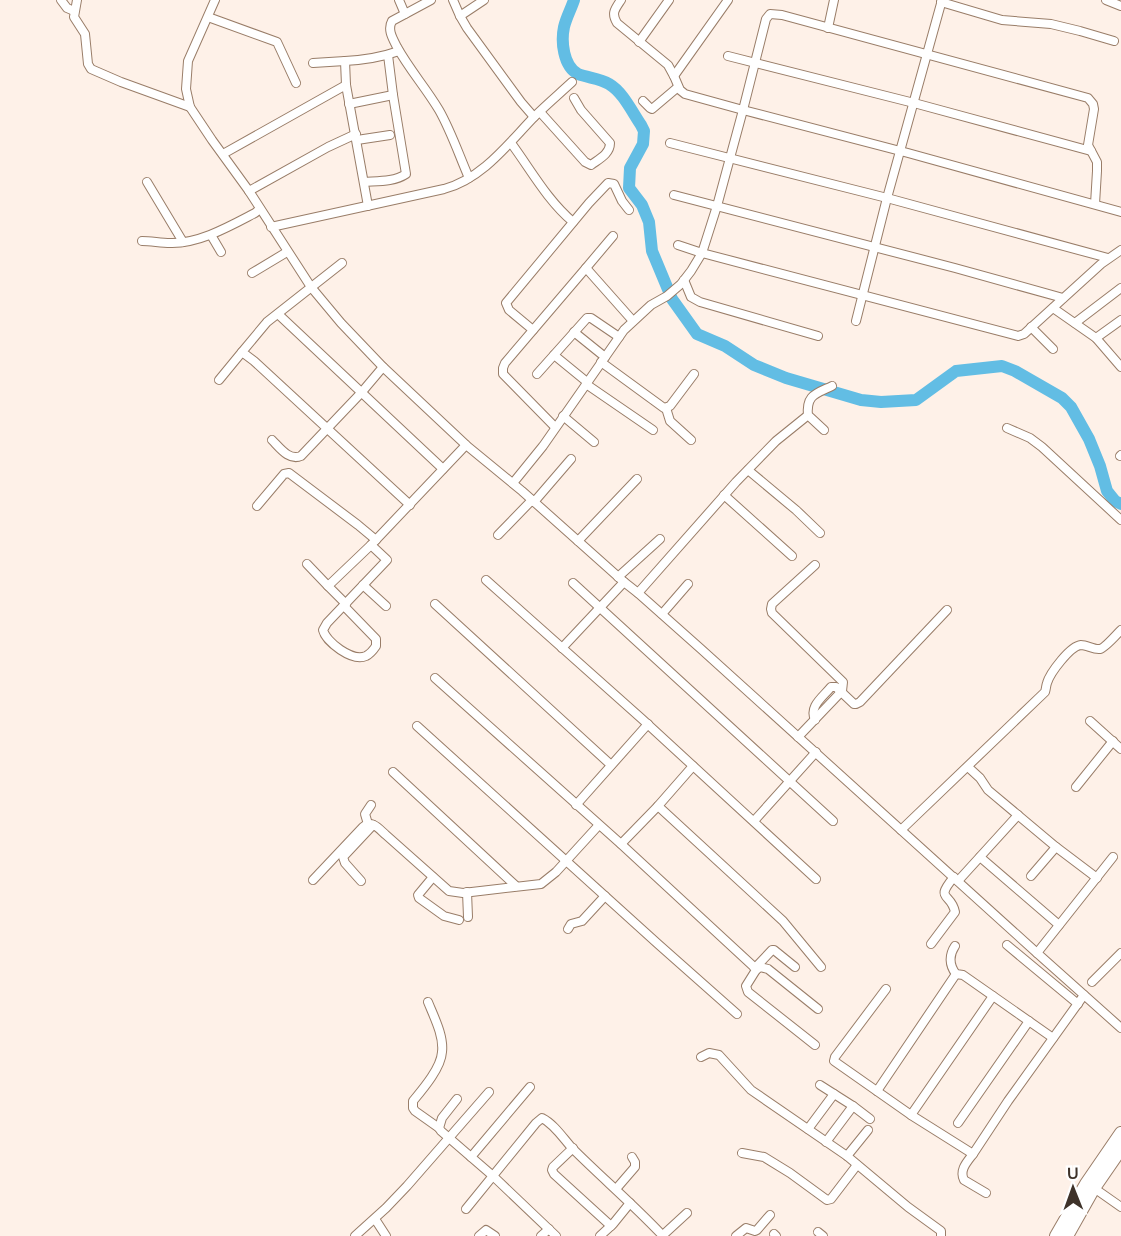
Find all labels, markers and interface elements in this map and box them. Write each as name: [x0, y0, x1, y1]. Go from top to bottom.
north arrow: [1043, 1158, 1103, 1218]
text: U: [1067, 1163, 1079, 1183]

